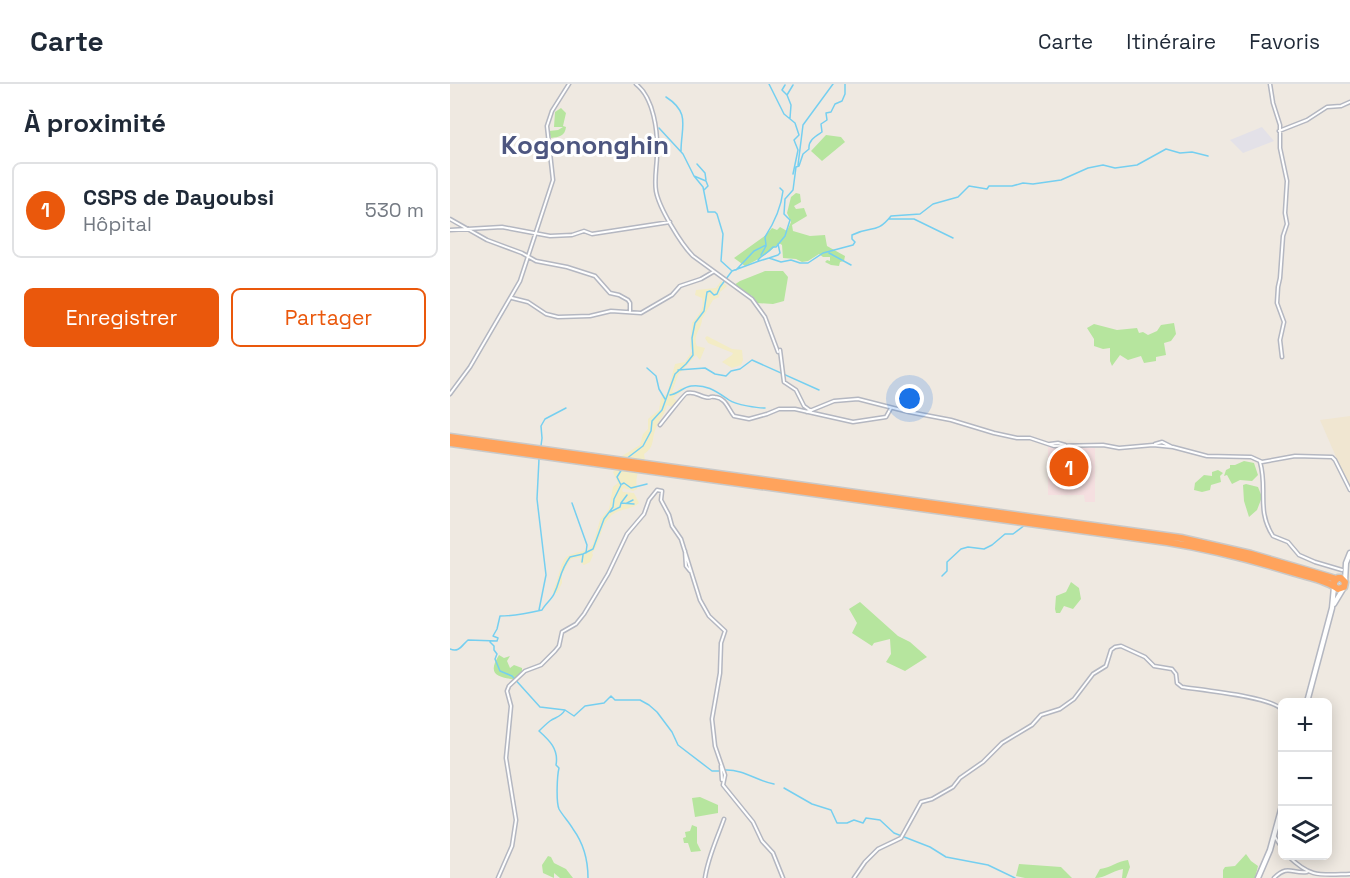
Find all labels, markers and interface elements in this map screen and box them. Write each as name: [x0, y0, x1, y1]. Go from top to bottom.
text: Carte: [30, 23, 104, 59]
text: Carte: [1038, 28, 1093, 55]
text: Itinéraire: [1126, 28, 1216, 55]
text: Favoris: [1249, 28, 1320, 55]
text: À proximité: [24, 106, 166, 140]
district label: Kogononghin: [501, 128, 669, 162]
text: CSPS de Dayoubsi: [83, 183, 274, 211]
text: 1: [41, 197, 50, 223]
text: 530 m: [365, 197, 424, 223]
text: Hôpital: [83, 211, 152, 237]
button: Enregistrer: [24, 288, 219, 347]
button: Partager: [231, 288, 426, 347]
your location: [895, 384, 924, 413]
pin: 1: [1050, 444, 1088, 490]
map controls: [1278, 698, 1332, 860]
button: +: [1278, 698, 1332, 752]
button: −: [1278, 752, 1332, 806]
button: layers: [1278, 806, 1332, 860]

